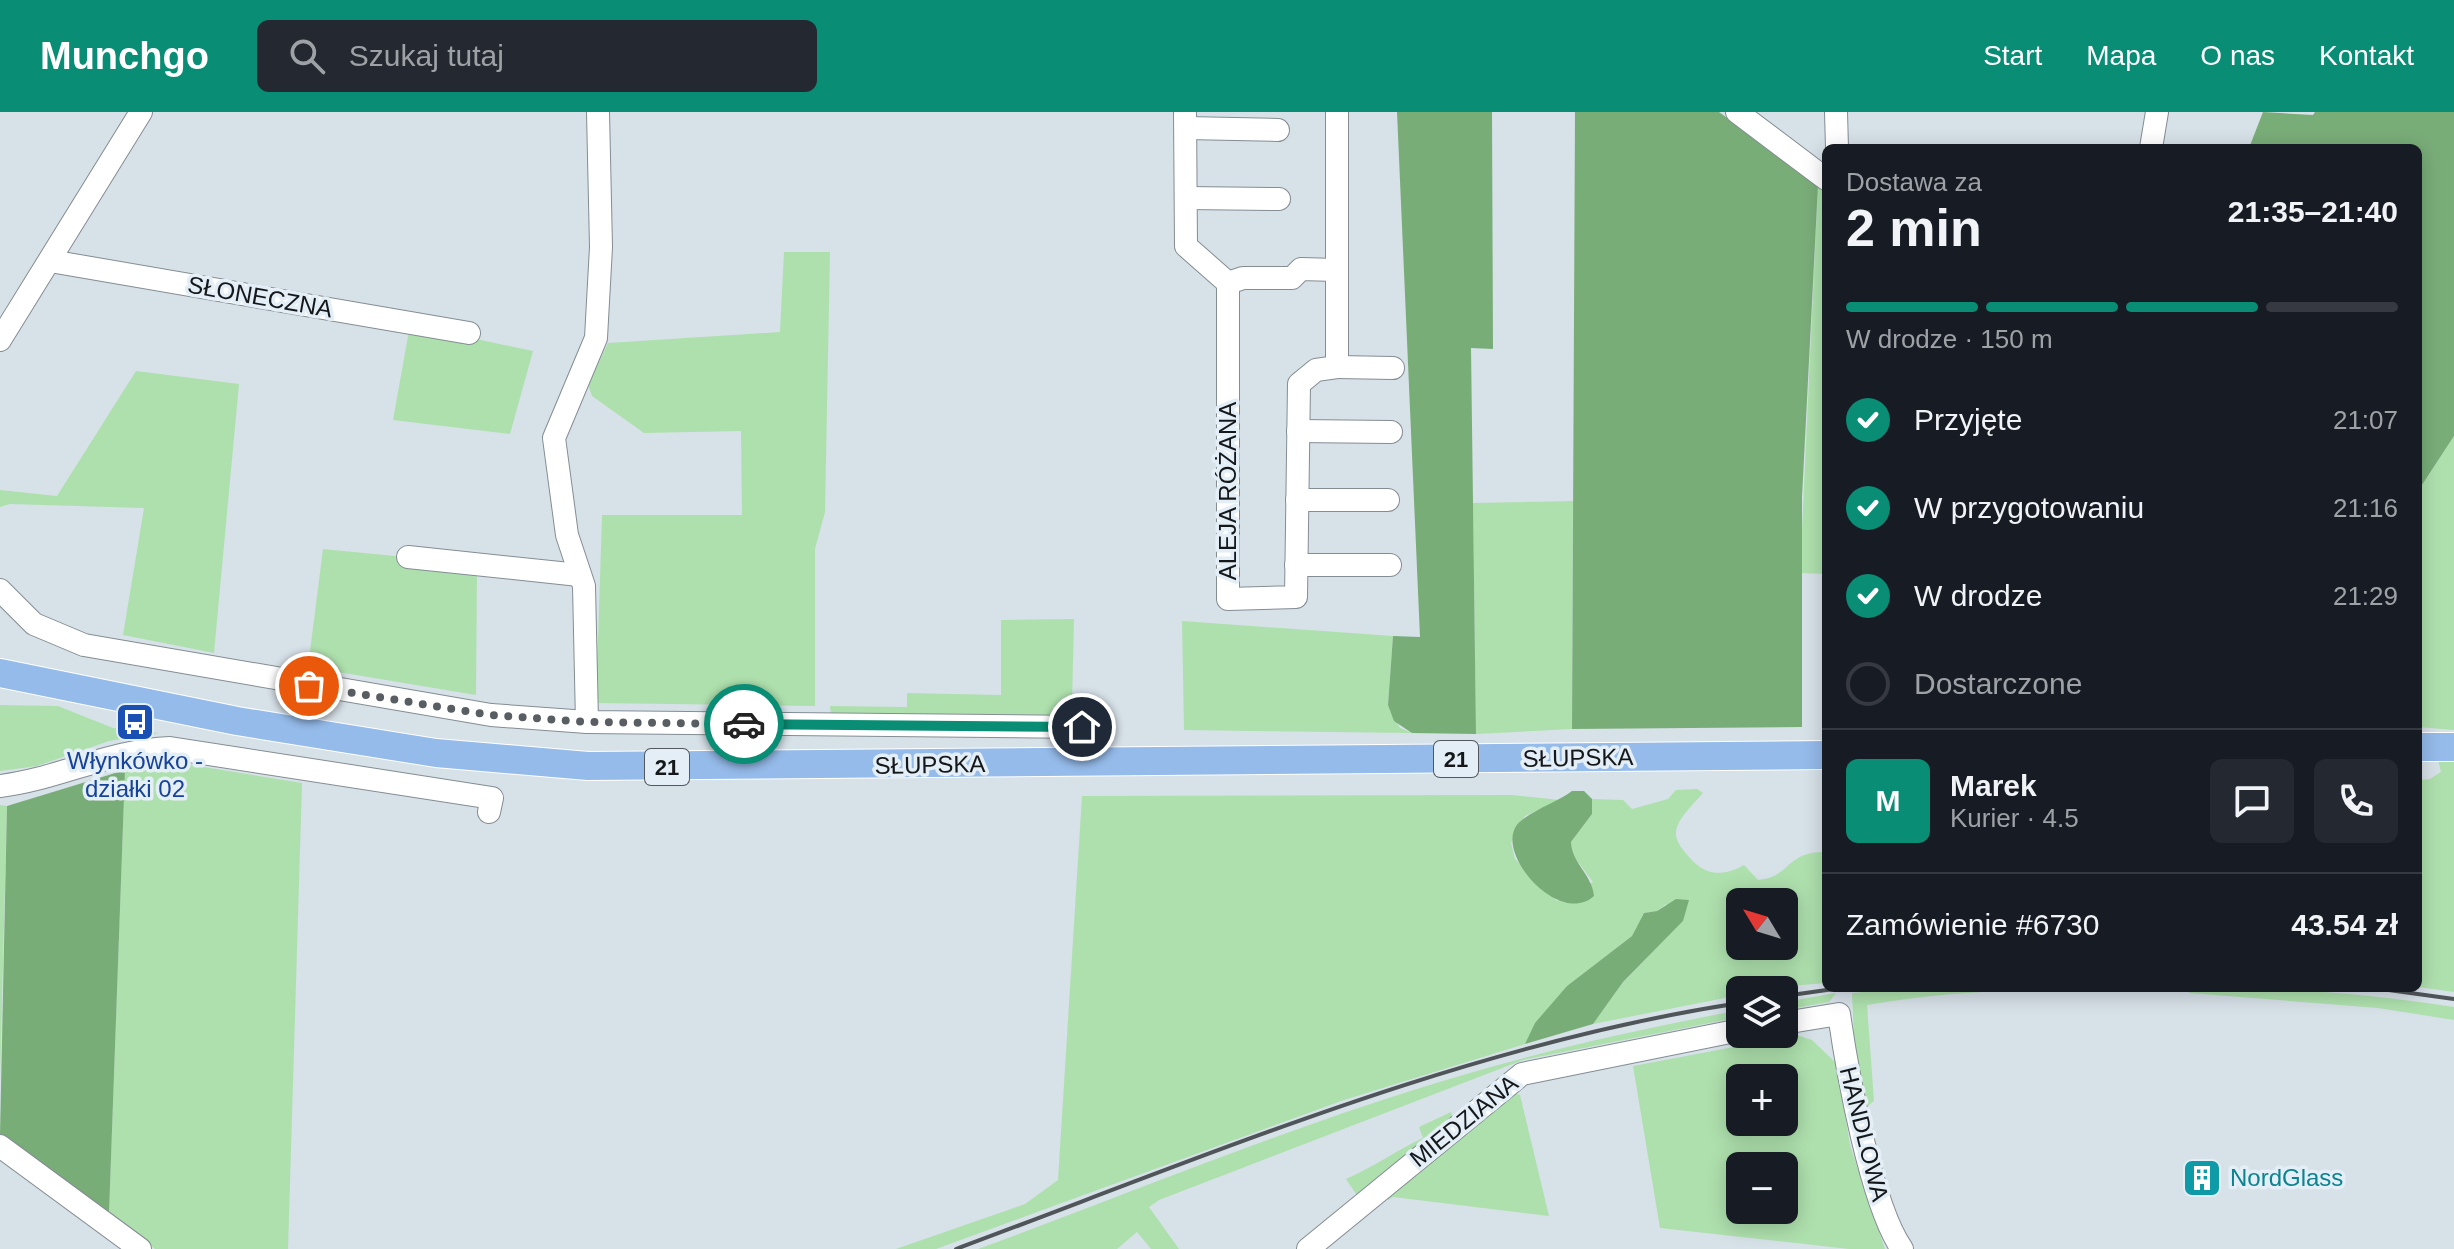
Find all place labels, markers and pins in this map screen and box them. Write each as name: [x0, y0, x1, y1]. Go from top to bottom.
pin: [275, 652, 343, 720]
pin: [1048, 693, 1116, 761]
bus stop icon: Włynkówko - działki 02: [114, 701, 156, 743]
place label: Włynkówko - działki 02: [67, 747, 203, 802]
building icon: NordGlass: [2181, 1157, 2223, 1199]
place label: NordGlass: [2230, 1164, 2343, 1191]

